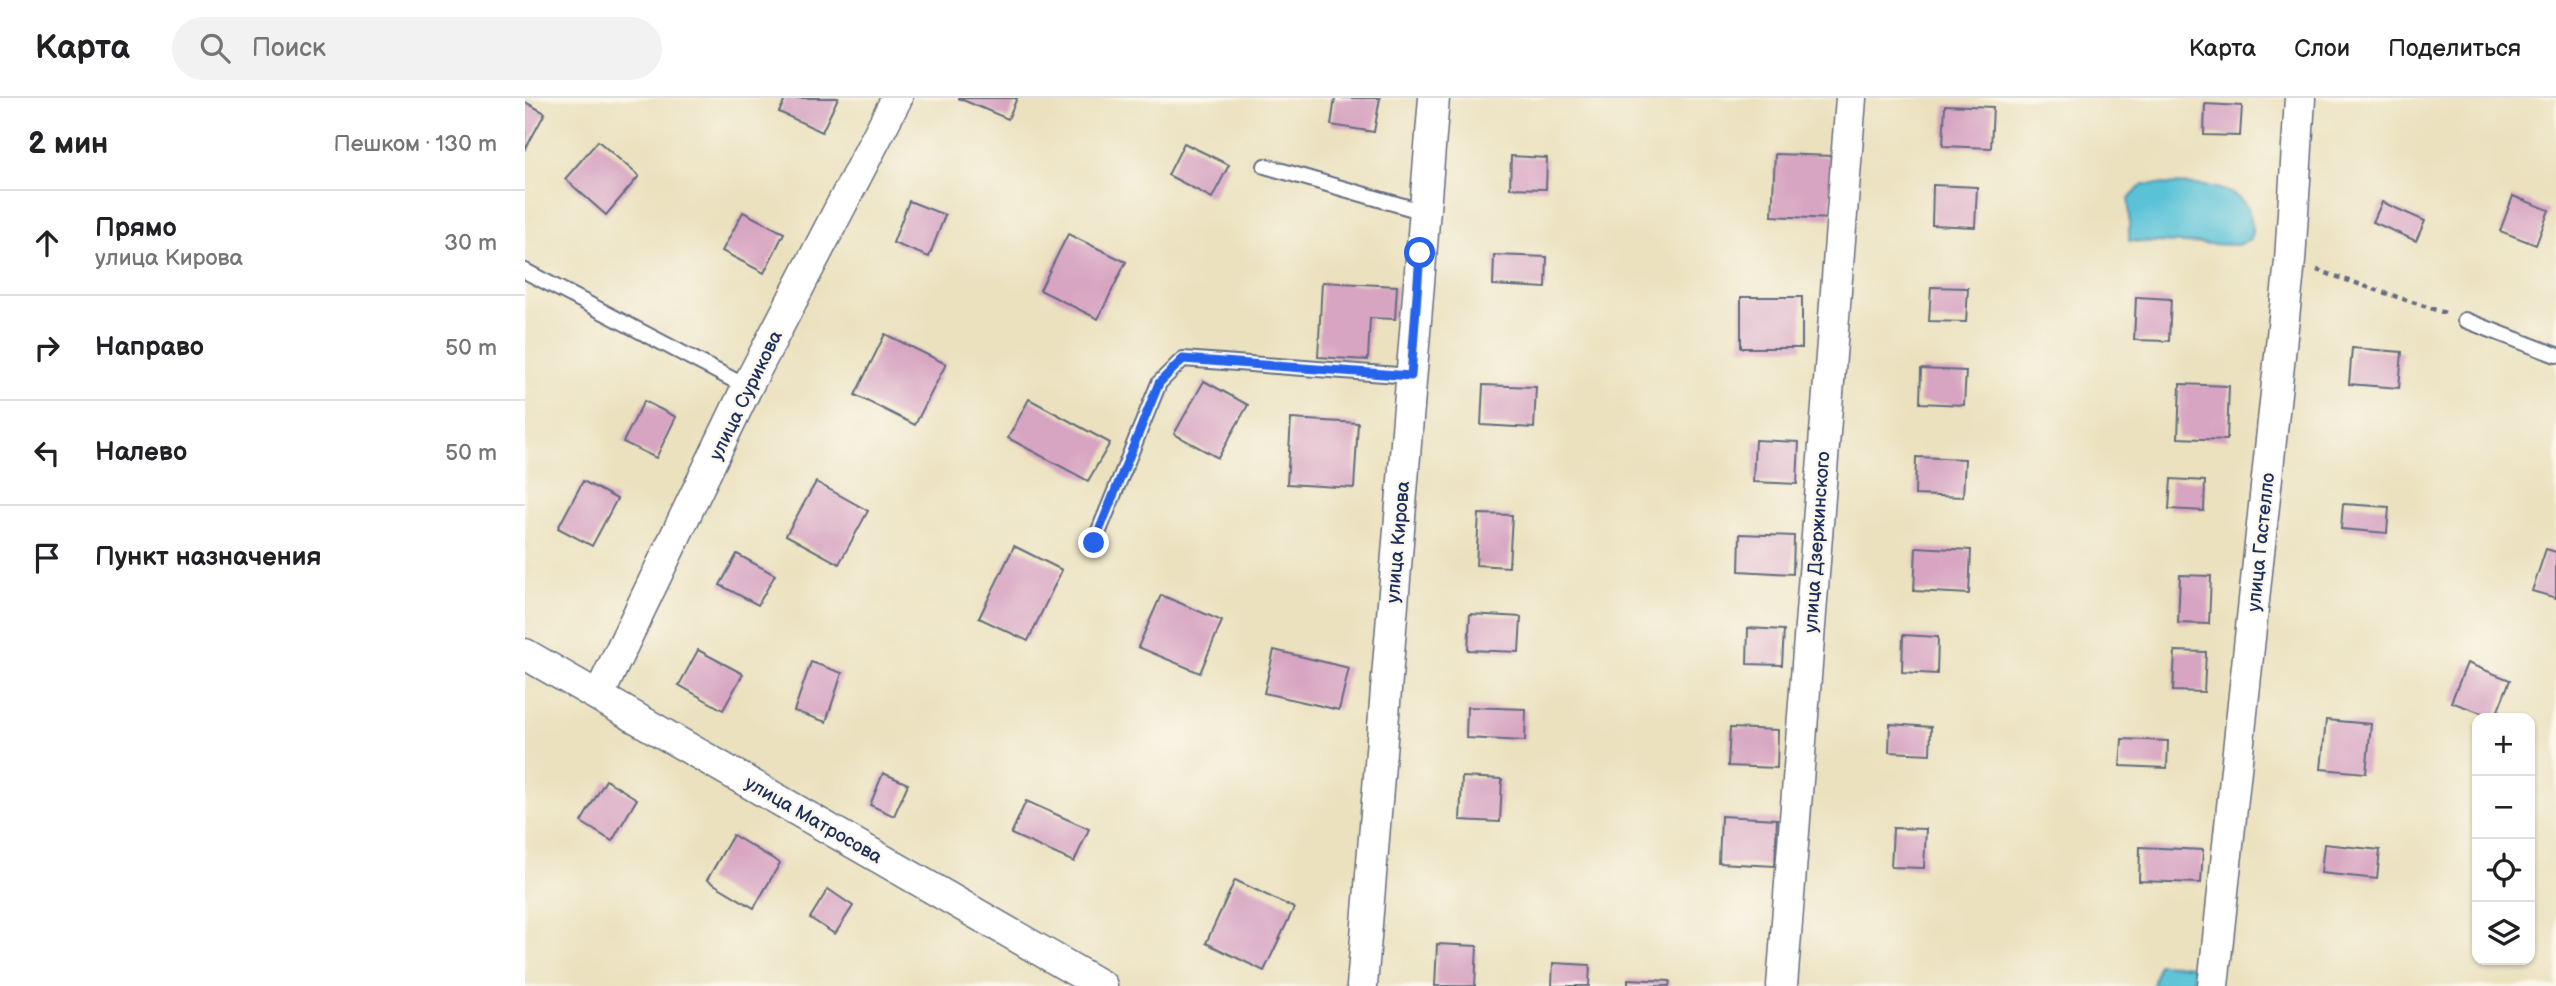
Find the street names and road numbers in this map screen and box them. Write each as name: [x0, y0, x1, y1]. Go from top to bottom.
street label: улица Сурикова: [705, 327, 788, 464]
street label: улица Дзержинского: [1800, 451, 1835, 634]
street label: улица Гастелло: [2243, 471, 2280, 613]
street label: улица Кирова: [1382, 480, 1415, 604]
street label: улица Матросова: [741, 772, 886, 869]

